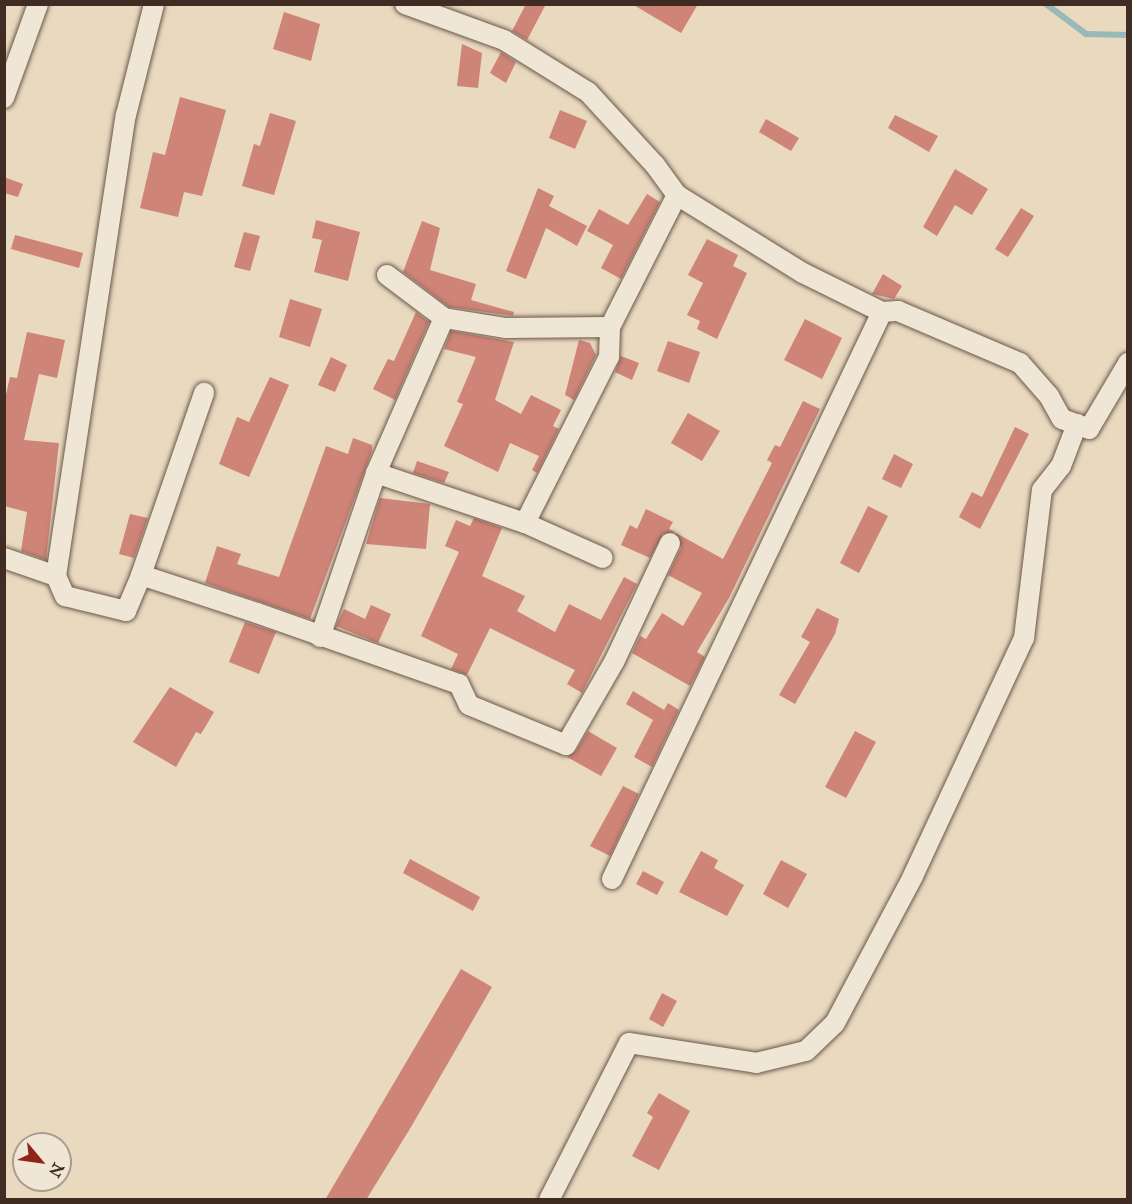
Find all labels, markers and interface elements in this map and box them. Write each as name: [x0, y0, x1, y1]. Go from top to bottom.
north arrow: [12, 1132, 72, 1192]
text: N: [45, 1159, 68, 1181]

